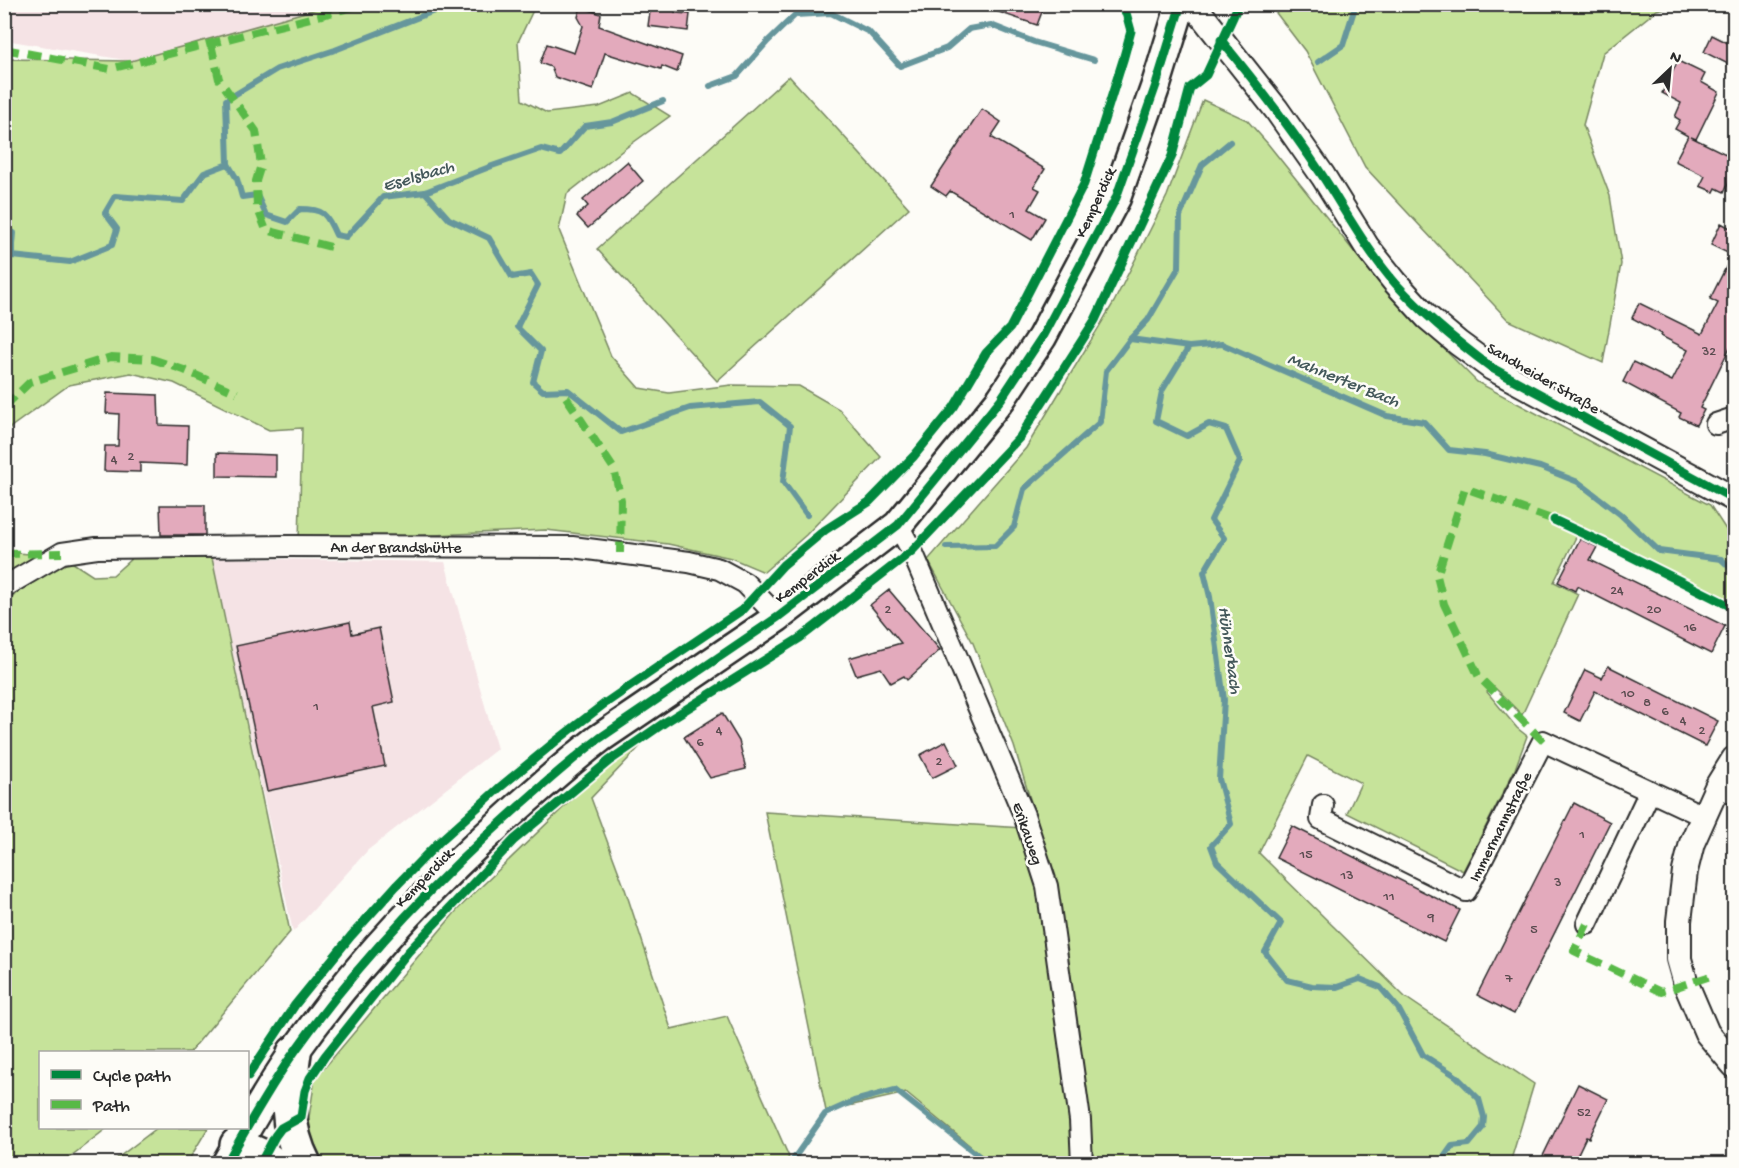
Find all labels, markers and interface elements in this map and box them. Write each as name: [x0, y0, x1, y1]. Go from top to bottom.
north arrow: [1640, 39, 1700, 99]
text: N: [1666, 48, 1684, 70]
water label: Eselsbach: [381, 157, 457, 198]
street label: Kemperdick: [1073, 163, 1123, 242]
house number: 1: [1008, 207, 1015, 224]
street label: Sandheider Straße: [1482, 340, 1603, 420]
house number: 32: [1701, 344, 1716, 361]
water label: Mahnerter Bach: [1284, 349, 1402, 413]
house number: 2: [128, 449, 135, 466]
house number: 4: [111, 452, 118, 469]
street label: An der Brandshütte: [331, 540, 462, 559]
street label: Kemperdick: [772, 547, 846, 609]
house number: 24: [1610, 583, 1624, 600]
house number: 2: [885, 602, 892, 619]
house number: 20: [1647, 602, 1661, 619]
water label: Hühnerbach: [1212, 605, 1245, 696]
house number: 16: [1683, 620, 1697, 637]
house number: 10: [1620, 686, 1635, 703]
house number: 8: [1643, 695, 1651, 712]
house number: 1: [312, 699, 319, 716]
house number: 6: [1661, 704, 1669, 721]
house number: 4: [1680, 713, 1687, 730]
house number: 4: [716, 723, 723, 740]
house number: 2: [1699, 723, 1706, 740]
house number: 6: [696, 735, 704, 752]
house number: 2: [936, 754, 943, 771]
street label: Immermannstraße: [1466, 769, 1538, 886]
street label: Erikaweg: [1006, 800, 1045, 868]
house number: 1: [1578, 827, 1585, 844]
street label: Kemperdick: [392, 844, 460, 913]
house number: 15: [1298, 847, 1313, 864]
house number: 13: [1340, 868, 1353, 885]
house number: 3: [1553, 875, 1562, 892]
house number: 11: [1382, 889, 1395, 906]
house number: 9: [1426, 910, 1435, 927]
house number: 5: [1530, 922, 1538, 939]
house number: 7: [1504, 971, 1513, 988]
legend: [39, 1051, 249, 1129]
text: Cycle path: [93, 1067, 171, 1088]
text: Path: [92, 1097, 130, 1118]
house number: 52: [1577, 1105, 1591, 1122]

